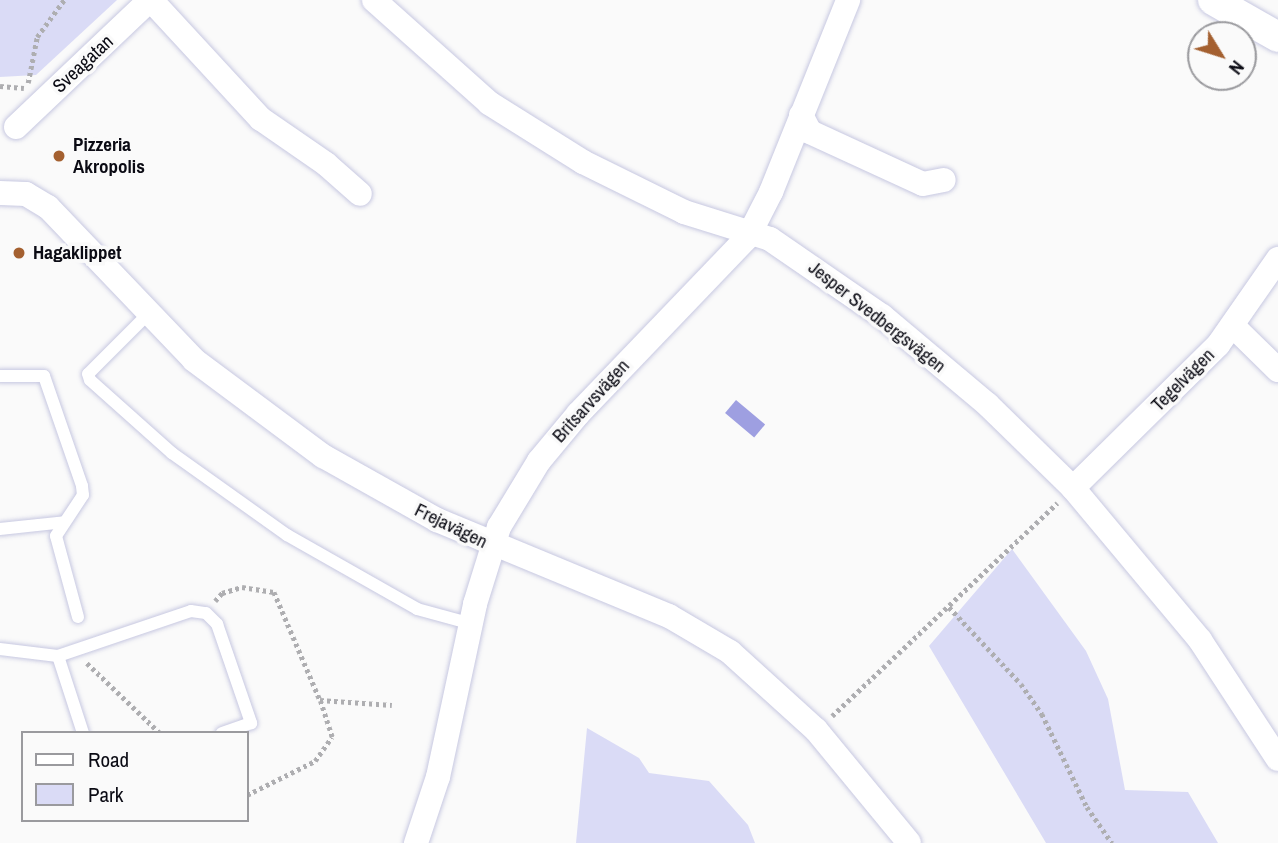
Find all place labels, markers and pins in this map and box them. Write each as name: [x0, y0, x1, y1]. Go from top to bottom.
place label: Pizzeria Akropolis: [73, 134, 145, 178]
marker: Pizzeria Akropolis: [51, 148, 67, 164]
place label: Hagaklippet: [33, 242, 121, 264]
marker: Hagaklippet: [11, 245, 27, 261]

